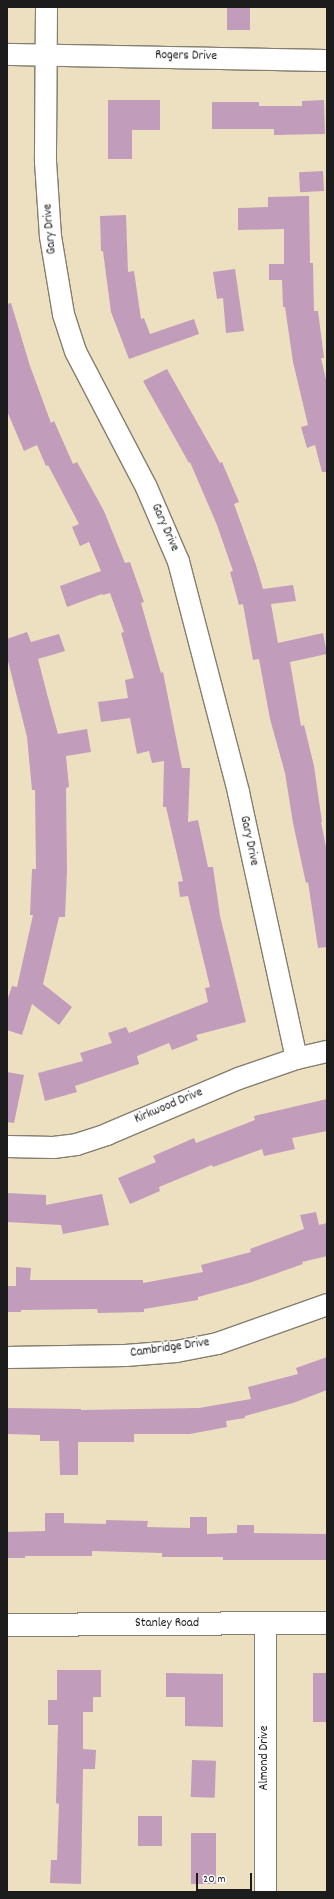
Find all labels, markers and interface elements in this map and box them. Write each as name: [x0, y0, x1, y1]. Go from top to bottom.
street label: Rogers Drive: [155, 49, 217, 65]
street label: Gary Drive: [41, 203, 61, 255]
street label: Gary Drive: [147, 502, 181, 554]
street label: Gary Drive: [235, 815, 261, 867]
street label: Kirkwood Drive: [133, 1086, 205, 1128]
street label: Cambridge Drive: [129, 1336, 211, 1362]
street label: Stanley Road: [135, 1616, 199, 1632]
street label: Almond Drive: [257, 1725, 273, 1791]
scale bar: [198, 1865, 254, 1891]
text: 20 m: [203, 1871, 226, 1888]

